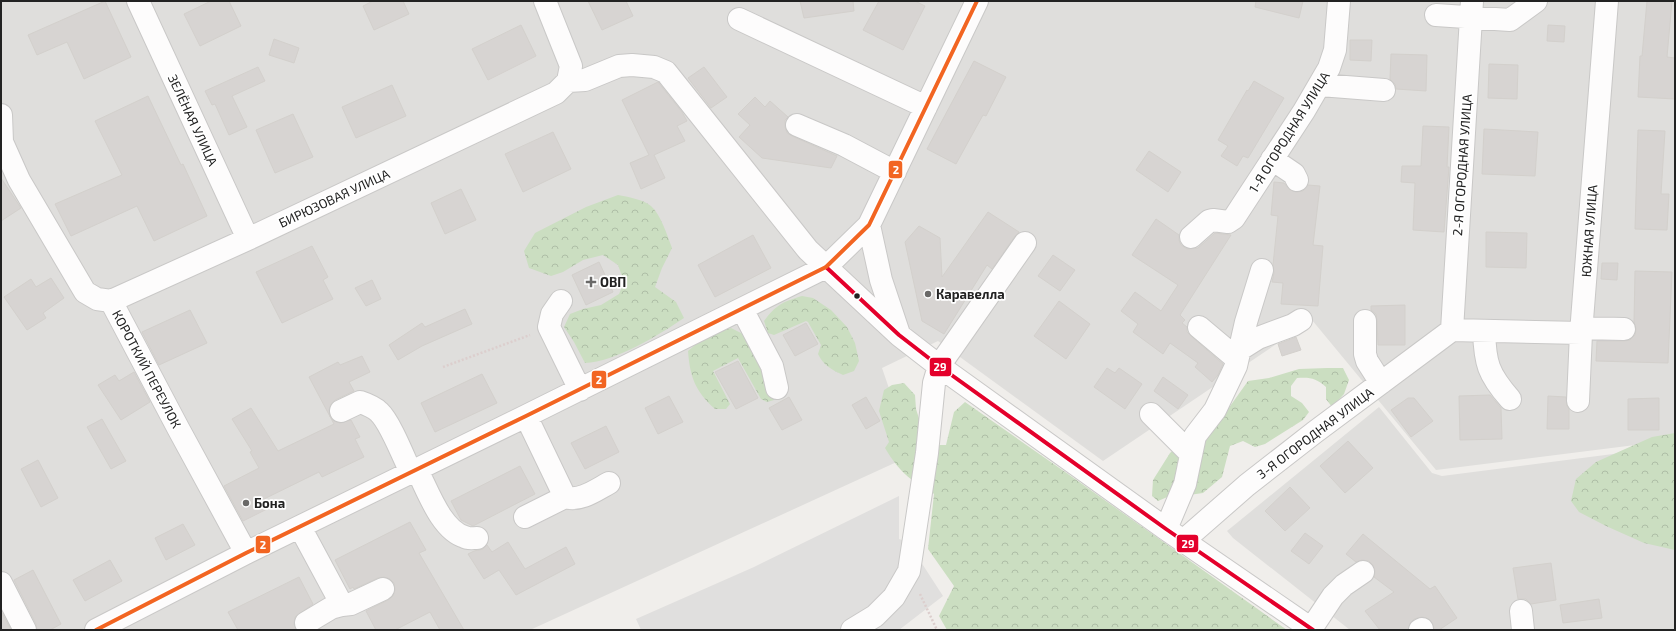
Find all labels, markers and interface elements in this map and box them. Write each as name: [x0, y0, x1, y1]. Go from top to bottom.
street label: 1-Я ОГОРОДНАЯ УЛИЦА: [1245, 68, 1333, 196]
street label: ЗЕЛЁНАЯ УЛИЦА: [165, 72, 221, 168]
street label: 2-Я ОГОРОДНАЯ УЛИЦА: [1449, 94, 1475, 236]
line badge: 2: [888, 160, 903, 179]
text: 2: [893, 163, 899, 176]
street label: БИРЮЗОВАЯ УЛИЦА: [276, 165, 392, 231]
street label: ЮЖНАЯ УЛИЦА: [1578, 184, 1600, 278]
place label: ОВП: [600, 274, 626, 290]
marker: ОВП: [585, 276, 597, 288]
place label: Каравелла: [936, 286, 1005, 302]
marker: Каравелла: [923, 289, 933, 299]
unlabelled marker: [852, 291, 862, 301]
street label: КОРОТКИЙ ПЕРЕУЛОК: [109, 307, 185, 431]
line badge: 29: [929, 357, 952, 377]
text: 29: [934, 360, 946, 373]
line badge: 2: [591, 370, 607, 389]
text: 2: [596, 373, 602, 386]
street label: 3-Я ОГОРОДНАЯ УЛИЦА: [1254, 384, 1376, 482]
place label: Бона: [254, 495, 285, 511]
marker: Бона: [241, 498, 251, 508]
line badge: 29: [1176, 534, 1199, 553]
line badge: 2: [255, 535, 271, 554]
text: 29: [1182, 537, 1194, 550]
text: 2: [260, 538, 266, 551]

